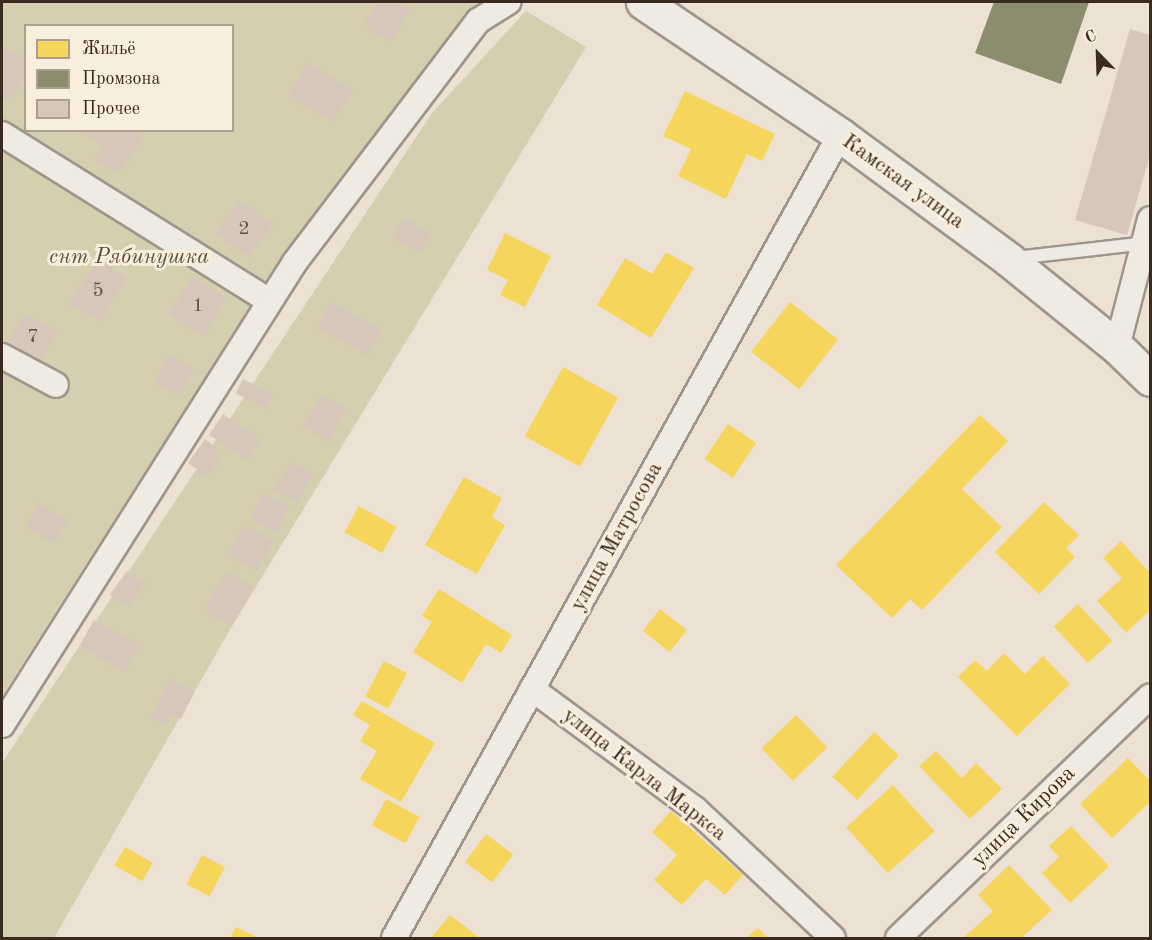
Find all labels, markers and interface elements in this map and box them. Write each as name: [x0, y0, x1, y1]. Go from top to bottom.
legend: [24, 24, 234, 132]
north arrow: [1068, 24, 1128, 84]
text: С: [1083, 28, 1099, 47]
text: Жильё: [82, 40, 136, 58]
text: Промзона: [82, 70, 160, 88]
text: Прочее: [82, 100, 140, 118]
street label: Камская улица: [837, 129, 969, 235]
house number: 2: [238, 217, 250, 241]
park label: снт Рябинушка: [49, 245, 209, 271]
house number: 5: [92, 279, 104, 303]
house number: 1: [192, 294, 204, 318]
house number: 7: [27, 325, 39, 349]
street label: улица Матросова: [565, 458, 669, 616]
street label: улица Карла Маркса: [557, 703, 731, 847]
street label: улица Кирова: [967, 761, 1081, 873]

